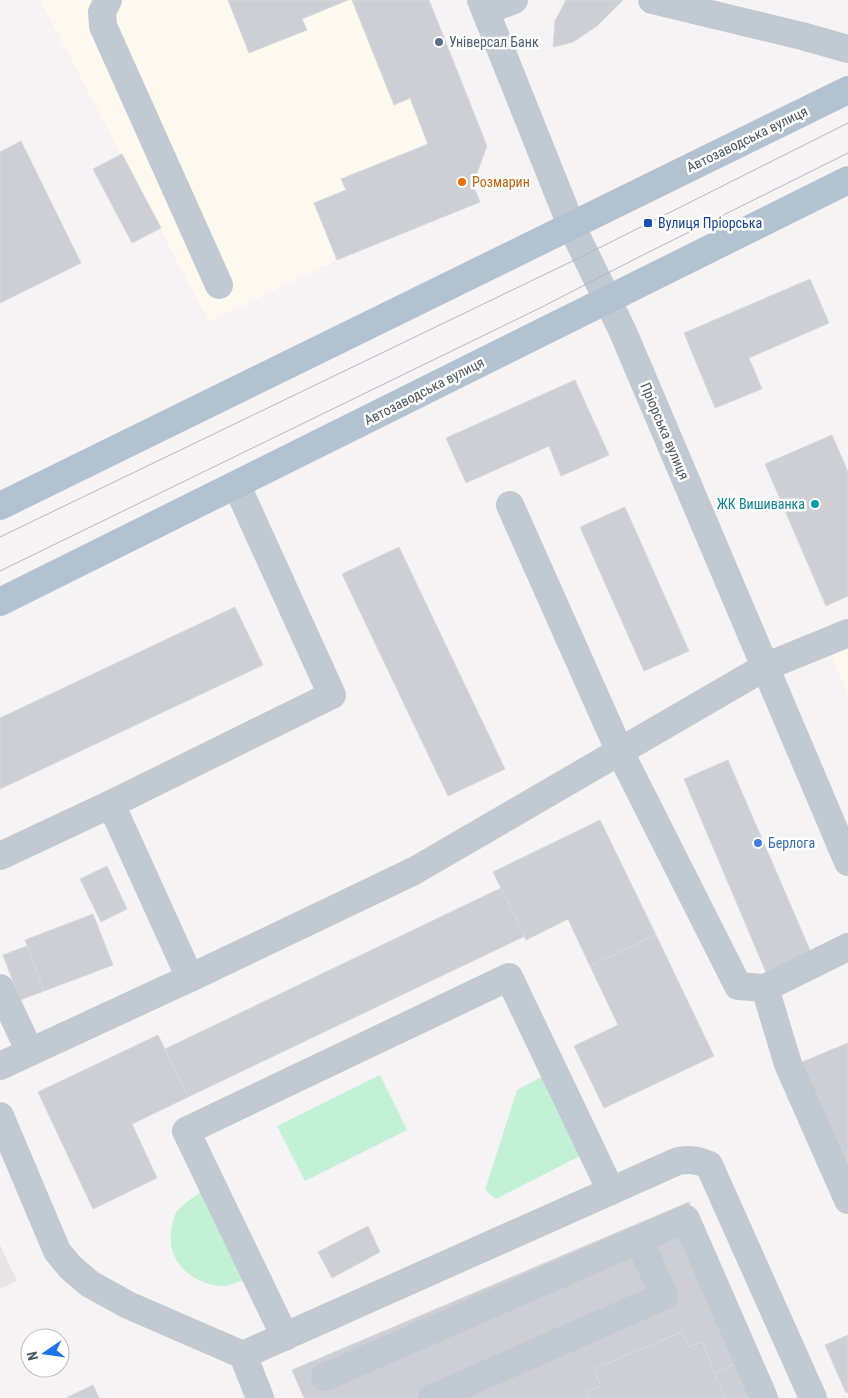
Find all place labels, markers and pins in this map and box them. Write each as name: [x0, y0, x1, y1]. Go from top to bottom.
place label: Універсал Банк: [449, 34, 539, 50]
marker: Універсал Банк: [433, 36, 445, 48]
place label: Розмарин: [472, 174, 530, 190]
marker: Розмарин: [456, 176, 468, 188]
place label: Вулиця Пріорська: [658, 215, 762, 231]
marker: Вулиця Пріорська: [642, 217, 654, 229]
place label: ЖК Вишиванка: [717, 496, 805, 512]
marker: ЖК Вишиванка: [809, 498, 821, 510]
place label: Берлога: [768, 835, 815, 851]
marker: Берлога: [752, 837, 764, 849]

